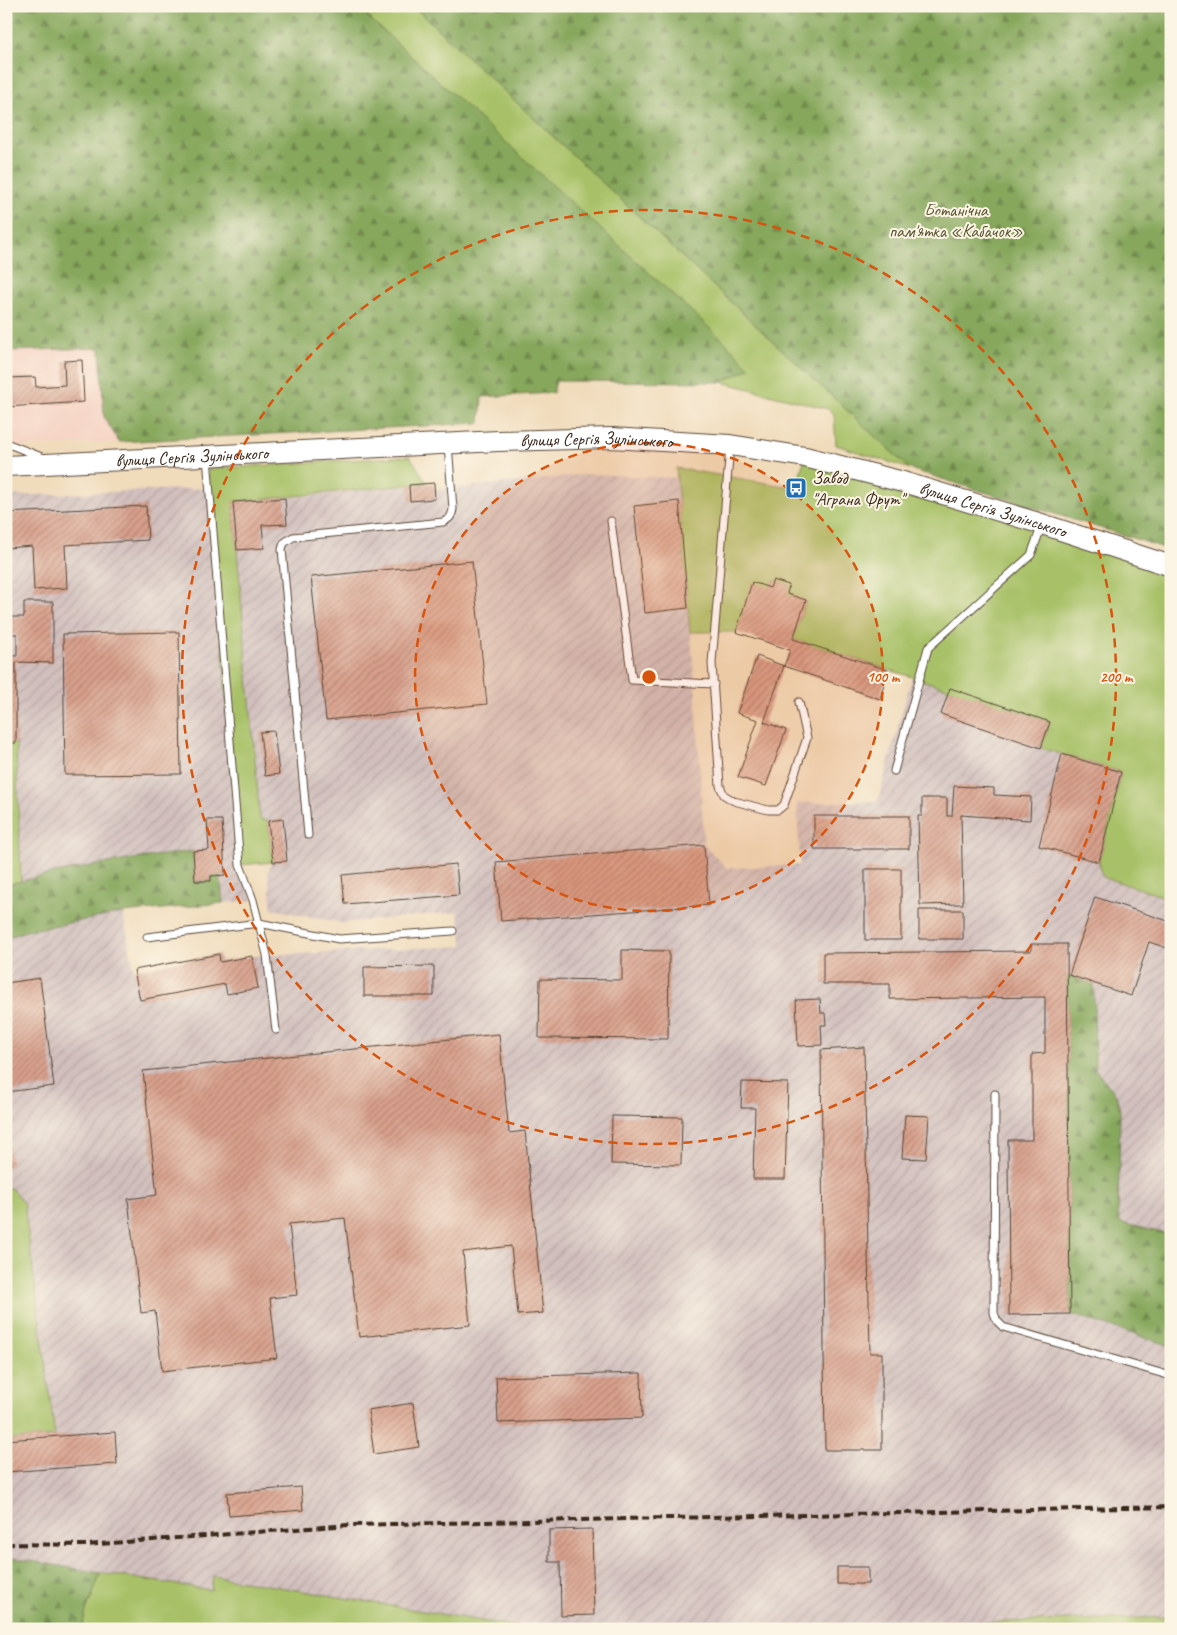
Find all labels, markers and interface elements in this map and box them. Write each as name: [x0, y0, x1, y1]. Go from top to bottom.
park label: Ботанічна пам'ятка «Кабачок»: [889, 199, 1023, 242]
street label: вулиця Сергія Зулінського: [520, 427, 675, 453]
street label: вулиця Сергія Зулінського: [115, 442, 270, 471]
place label: Завод "Аграна Фрут": [812, 467, 908, 510]
bus stop icon: Завод "Аграна Фрут": [784, 476, 808, 500]
street label: вулиця Сергія Зулінського: [917, 477, 1071, 543]
centre of rings: [640, 668, 658, 686]
text: 100 m: [867, 668, 901, 687]
text: 200 m: [1100, 668, 1134, 687]

